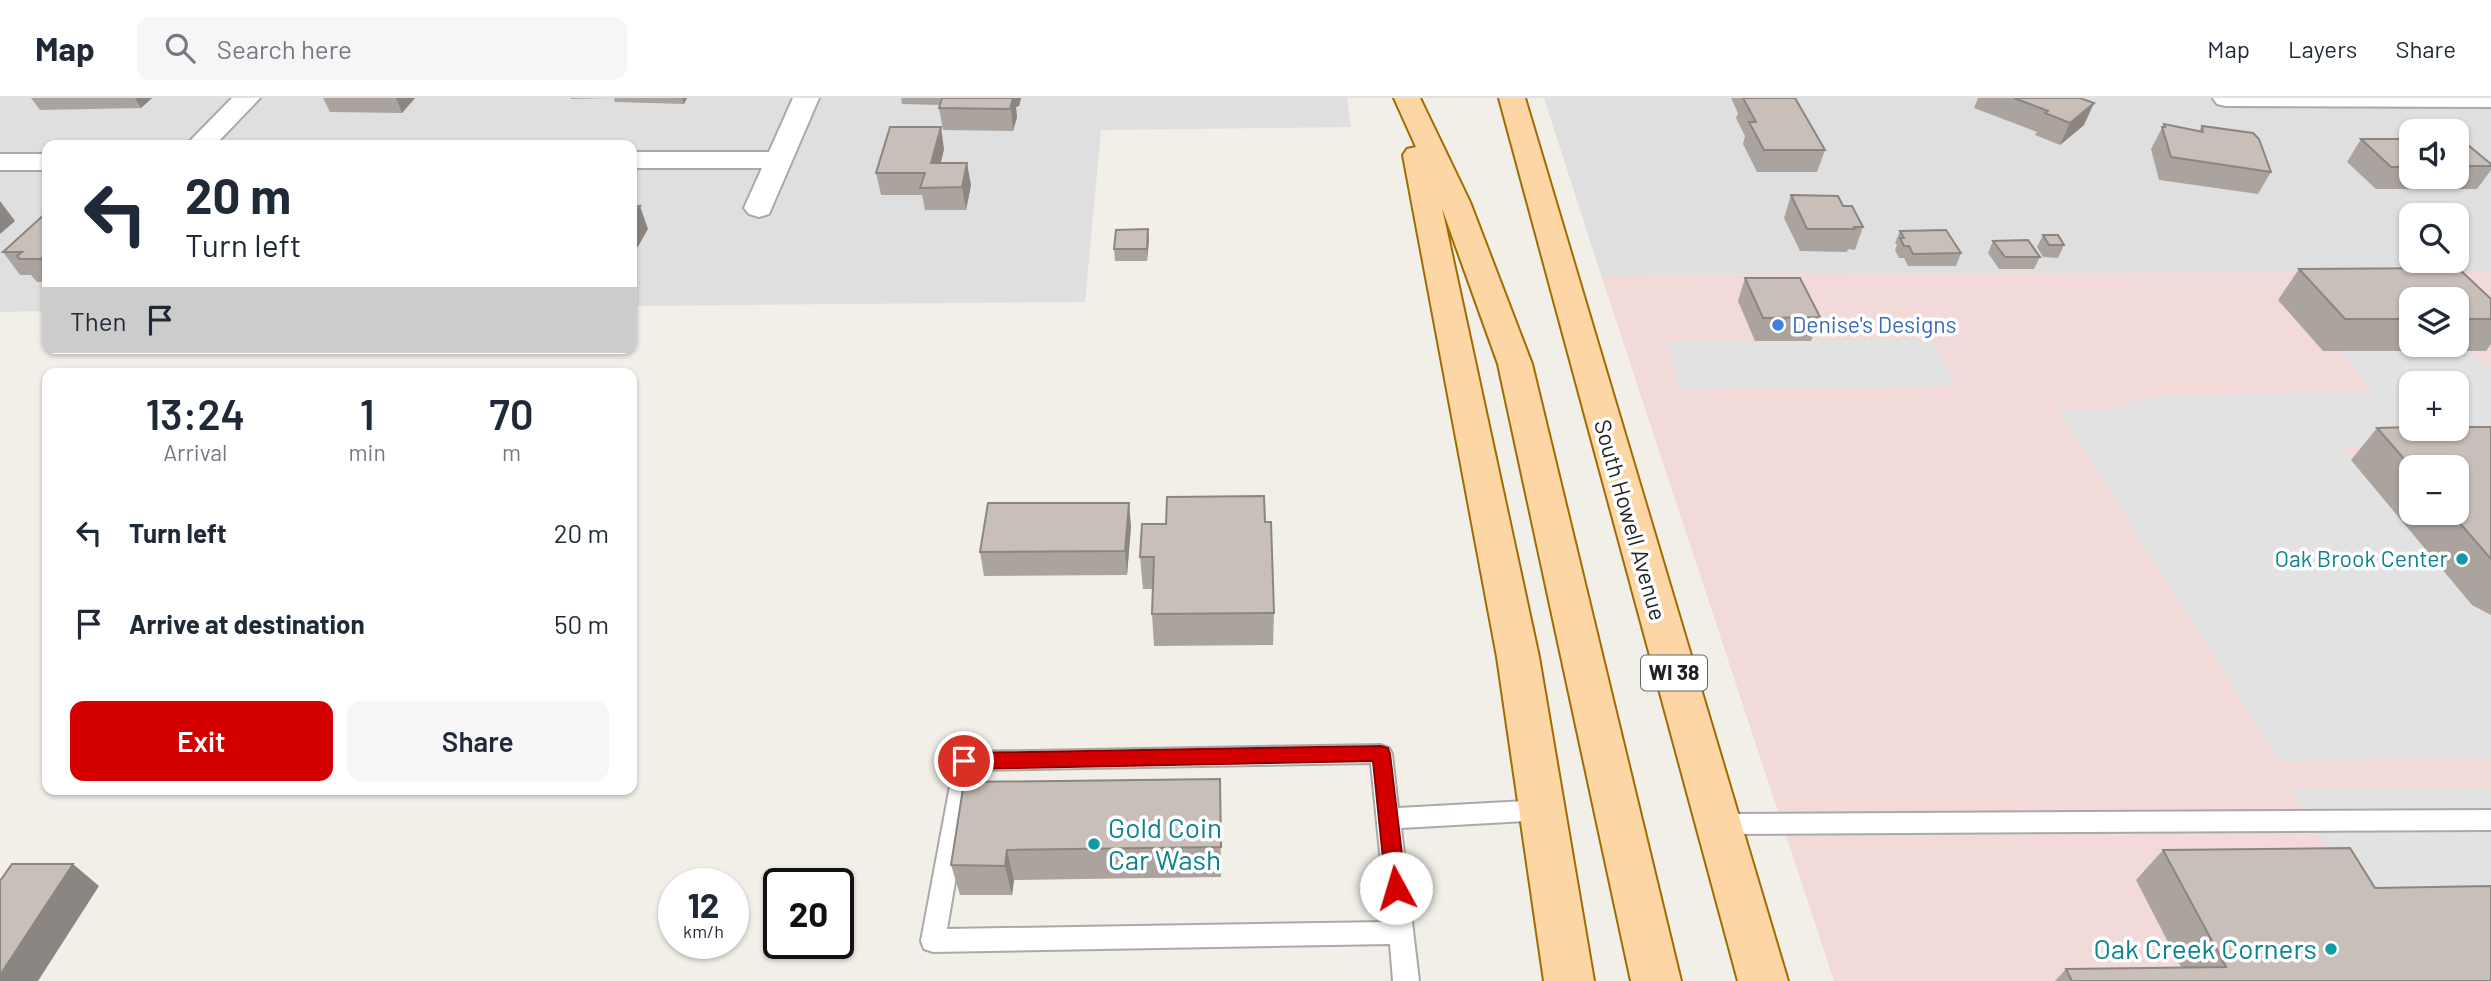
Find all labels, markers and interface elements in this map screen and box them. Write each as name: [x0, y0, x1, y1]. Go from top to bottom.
search box: [137, 17, 627, 80]
text: Map: [35, 28, 95, 68]
icon: search: [161, 29, 199, 67]
text: Search here: [217, 33, 352, 64]
text: Map: [2207, 34, 2250, 63]
text: Layers: [2288, 34, 2357, 63]
text: Share: [2395, 34, 2456, 63]
map controls: [2399, 119, 2469, 525]
button: sound: [2399, 119, 2469, 189]
text: 20 m: [185, 165, 291, 224]
icon: left: [70, 168, 161, 259]
button: search: [2399, 203, 2469, 273]
text: Turn left: [185, 225, 302, 263]
button: layers: [2399, 287, 2469, 357]
icon: arrive: [141, 301, 179, 339]
text: Then: [70, 305, 127, 336]
place label: Denise's Designs: [1792, 310, 1957, 338]
marker: Denise's Designs: [1770, 317, 1786, 333]
button: +: [2399, 371, 2469, 441]
text: 13:24: [145, 388, 245, 438]
text: 1: [360, 388, 375, 438]
text: 70: [489, 388, 534, 438]
street label: South Howell Avenue: [1589, 416, 1673, 623]
text: Arrival: [163, 438, 227, 466]
text: min: [349, 438, 386, 466]
text: m: [502, 438, 521, 466]
button: −: [2399, 455, 2469, 525]
icon: left: [70, 514, 108, 552]
text: Turn left: [129, 517, 227, 548]
text: 20 m: [554, 517, 609, 548]
place label: Oak Brook Center: [2275, 544, 2449, 572]
marker: Oak Brook Center: [2454, 551, 2470, 567]
icon: arrive: [70, 605, 108, 643]
text: Arrive at destination: [129, 608, 365, 639]
text: 50 m: [554, 608, 609, 639]
road number: WI 38: [1641, 656, 1707, 690]
button: Exit: [70, 701, 333, 781]
button: Share: [347, 701, 609, 781]
pin: [934, 731, 994, 791]
icon: arrive: [945, 742, 983, 780]
place label: Gold Coin Car Wash: [1108, 810, 1222, 876]
marker: Gold Coin Car Wash: [1086, 836, 1102, 852]
position arrow: [1359, 851, 1433, 925]
speed limit sign: 20: [763, 868, 854, 959]
text: 12: [687, 883, 719, 925]
text: km/h: [683, 920, 724, 942]
place label: Oak Creek Corners: [2094, 931, 2317, 965]
marker: Oak Creek Corners: [2323, 941, 2339, 957]

